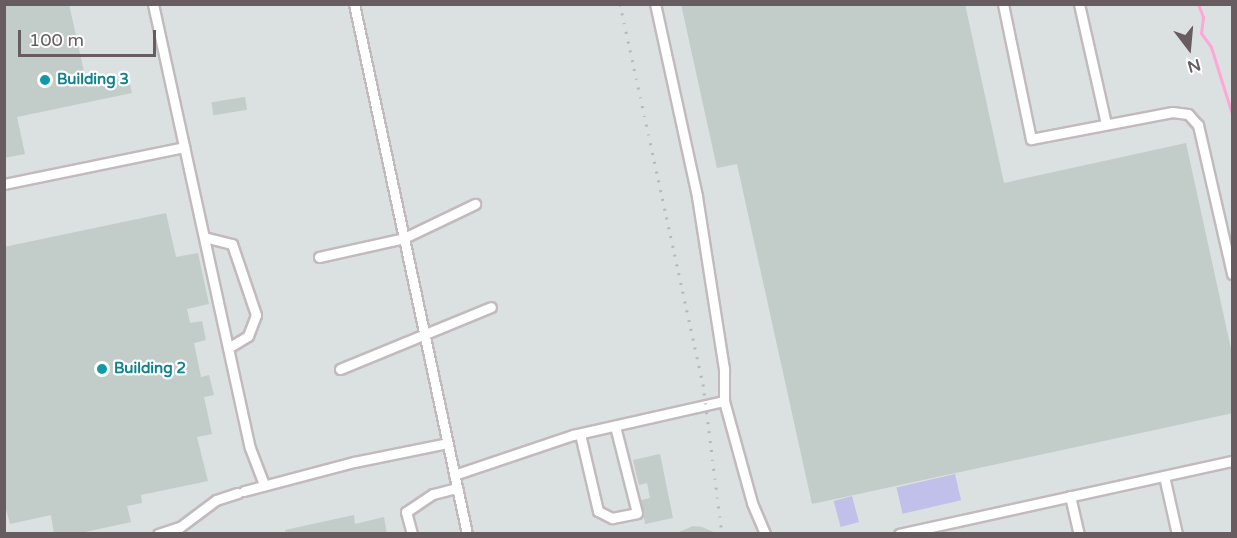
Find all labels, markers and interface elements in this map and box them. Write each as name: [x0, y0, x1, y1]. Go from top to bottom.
scale bar: [21, 18, 159, 56]
north arrow: [1159, 18, 1219, 78]
text: 100 m: [29, 29, 84, 51]
text: N: [1185, 54, 1203, 77]
place label: Building 3: [57, 71, 129, 89]
marker: Building 3: [38, 73, 52, 87]
place label: Building 2: [114, 360, 186, 378]
marker: Building 2: [95, 362, 109, 376]

